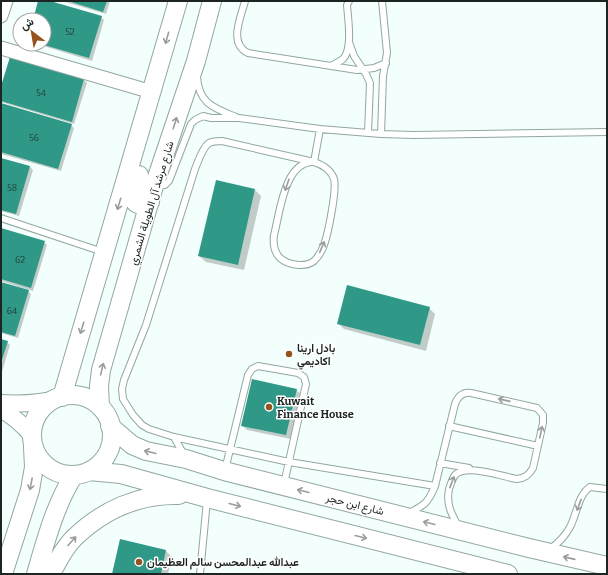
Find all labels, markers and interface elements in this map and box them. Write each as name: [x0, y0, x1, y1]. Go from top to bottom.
north arrow: [12, 12, 52, 52]
text: ش: [18, 15, 36, 33]
house number: 52: [65, 27, 75, 37]
one-way arrow: [163, 32, 170, 45]
house number: 54: [36, 88, 47, 98]
one-way arrow: [172, 117, 179, 130]
house number: 56: [29, 133, 39, 143]
street label: شارع مرشد آل الطويلة الشمري: [126, 139, 180, 268]
one-way arrow: [283, 178, 290, 191]
house number: 58: [7, 183, 17, 193]
one-way arrow: [115, 197, 122, 210]
one-way arrow: [319, 242, 326, 254]
house number: 62: [15, 255, 25, 265]
house number: 64: [7, 306, 18, 316]
one-way arrow: [78, 321, 85, 334]
place label: بادل ارينا اكاديمي: [297, 342, 335, 370]
marker: بادل ارينا اكاديمي: [284, 349, 294, 359]
one-way arrow: [99, 362, 106, 375]
place label: Kuwait Finance House: [277, 395, 354, 421]
one-way arrow: [498, 396, 511, 404]
marker: Kuwait Finance House: [264, 402, 274, 412]
one-way arrow: [537, 426, 545, 439]
one-way arrow: [144, 447, 157, 455]
one-way arrow: [448, 477, 456, 489]
one-way arrow: [27, 478, 35, 491]
one-way arrow: [297, 487, 310, 494]
street label: شارع ابن حجر: [323, 491, 386, 519]
one-way arrow: [574, 499, 582, 511]
one-way arrow: [229, 502, 242, 509]
one-way arrow: [423, 519, 436, 526]
one-way arrow: [355, 534, 368, 541]
one-way arrow: [67, 537, 76, 547]
one-way arrow: [563, 553, 576, 561]
place label: عبدالله عبدالمحسن سالم العظيمان: [147, 556, 299, 570]
marker: عبدالله عبدالمحسن سالم العظيمان: [134, 557, 144, 567]

